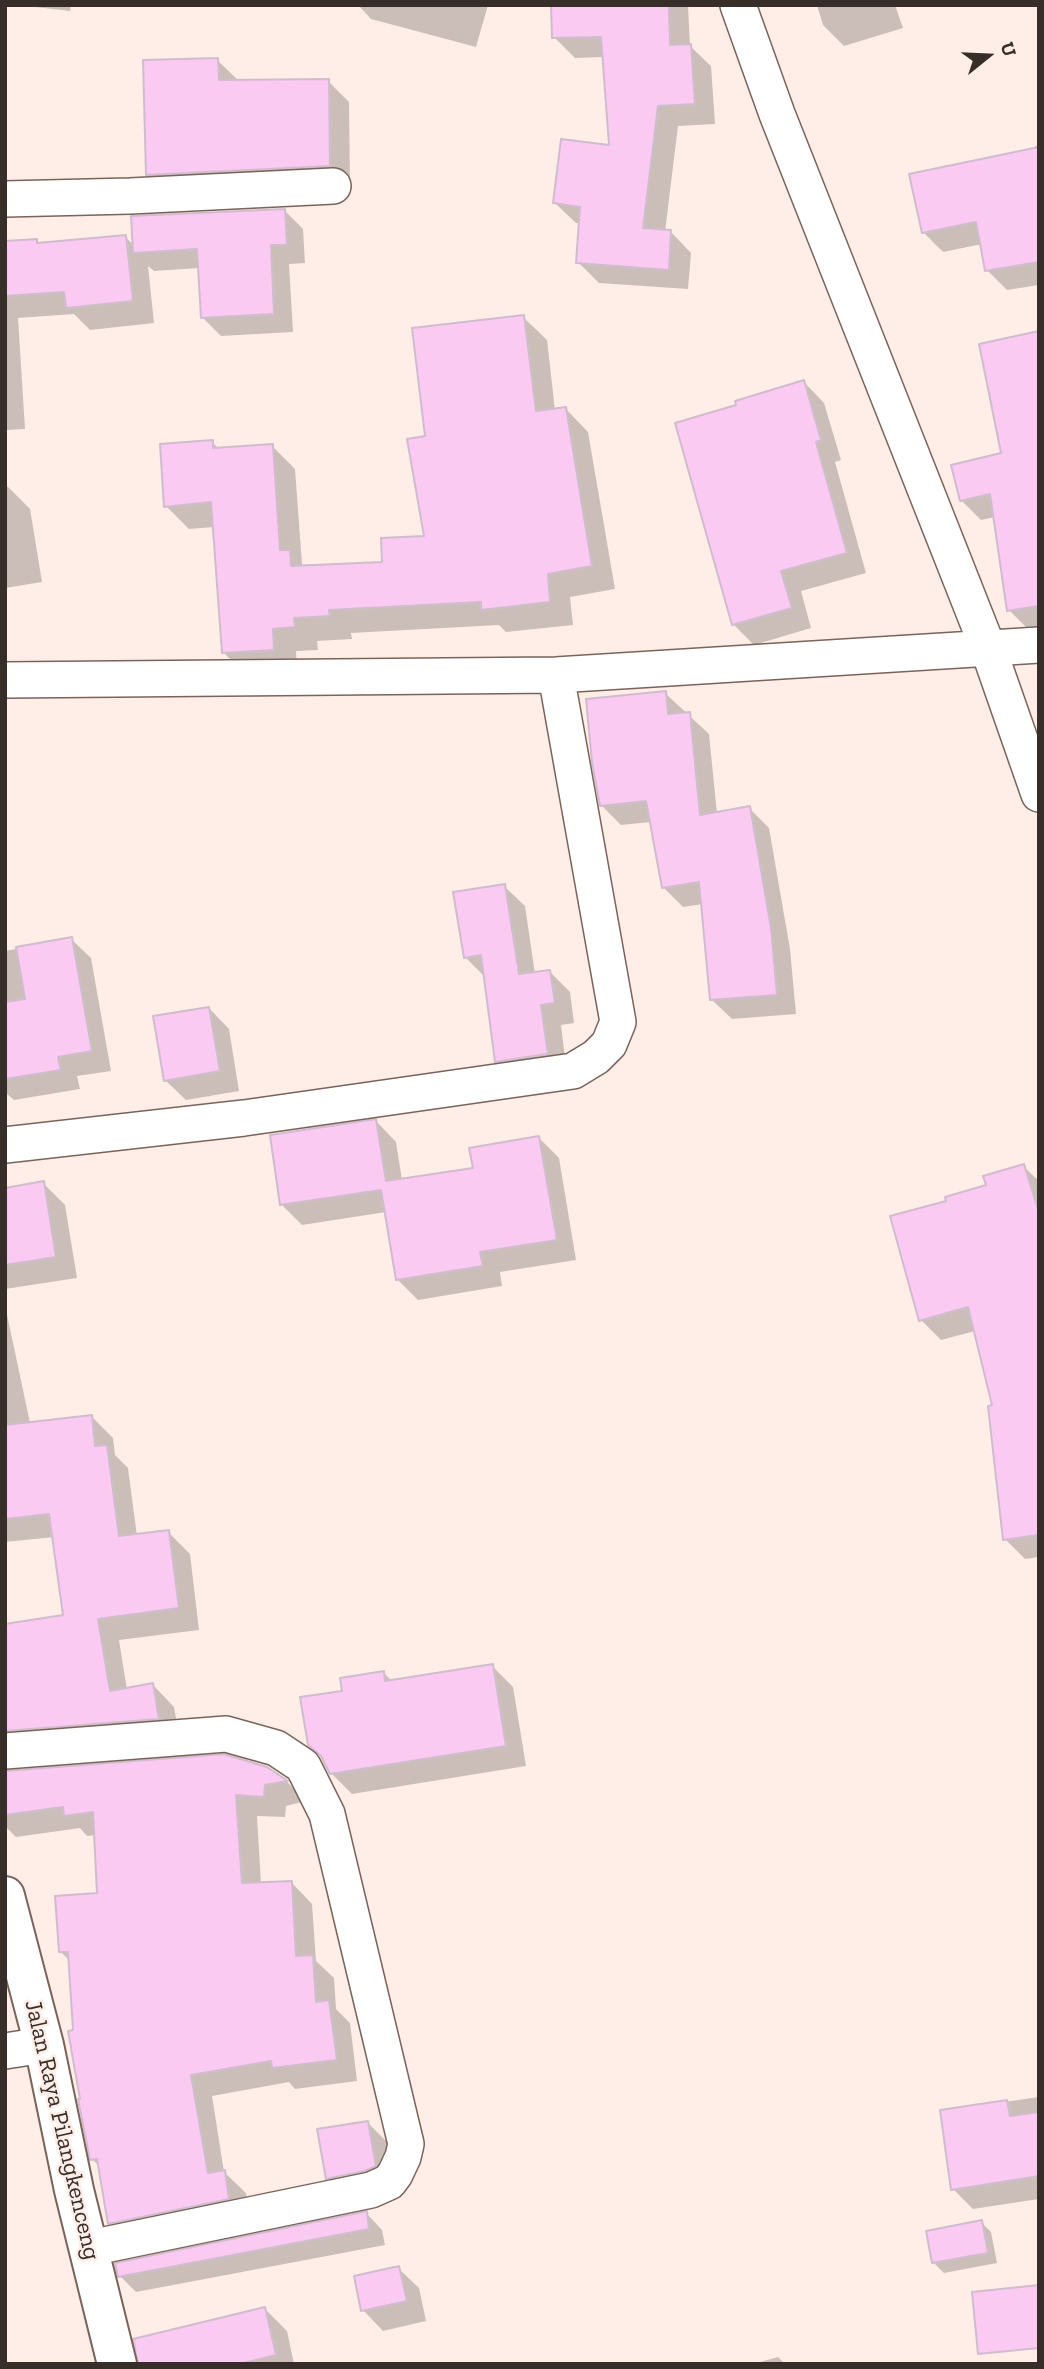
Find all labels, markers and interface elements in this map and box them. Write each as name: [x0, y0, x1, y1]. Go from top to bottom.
north arrow: [953, 21, 1023, 91]
text: U: [995, 39, 1021, 59]
street label: Jalan Raya Pilangkenceng: [18, 1997, 106, 2263]

